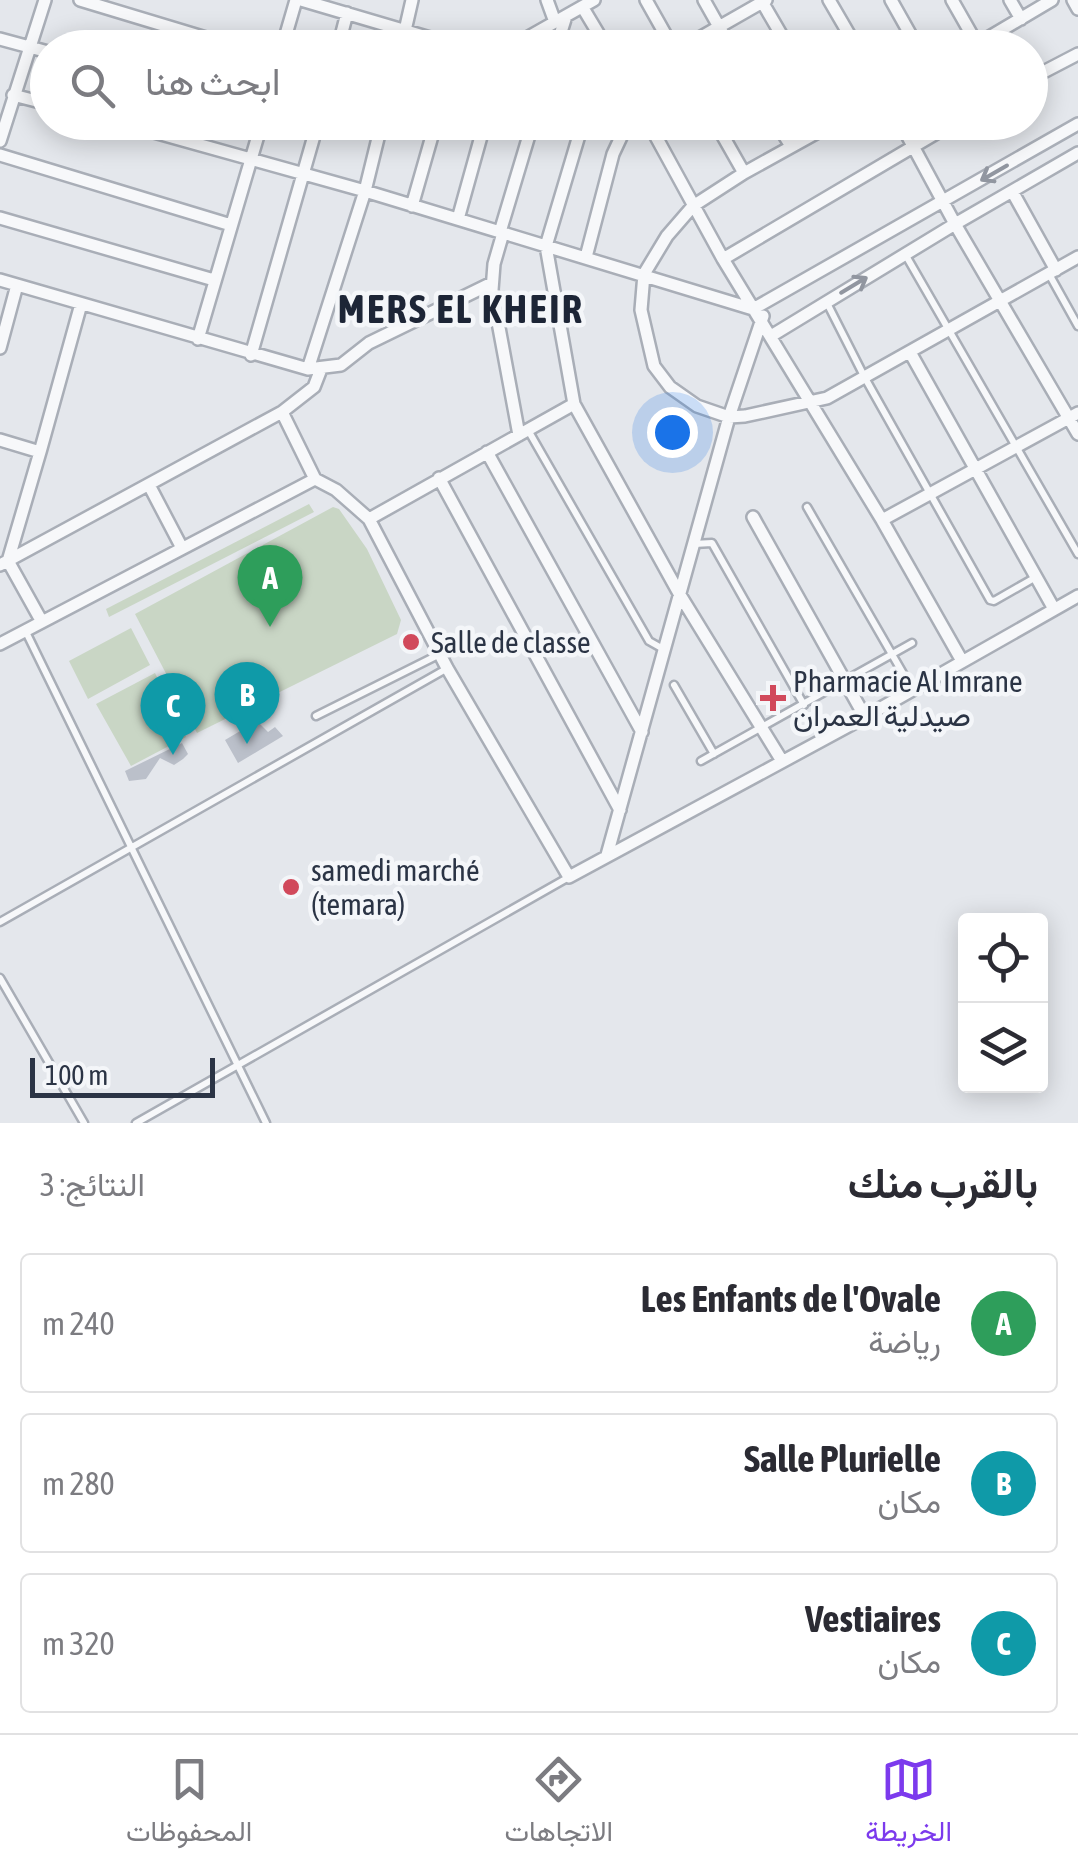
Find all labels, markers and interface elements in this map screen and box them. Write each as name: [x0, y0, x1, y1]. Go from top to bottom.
search box: [30, 30, 1048, 140]
icon: search: [65, 58, 120, 113]
text: ابحث هنا: [145, 60, 281, 103]
one-way arrow: [980, 163, 1008, 183]
one-way arrow: [839, 275, 868, 295]
district label: MERS EL KHEIR: [338, 286, 584, 331]
your location: [647, 407, 698, 458]
pin: A: [238, 544, 302, 627]
place label: Salle de classe: [431, 625, 591, 659]
marker: Salle de classe: [400, 631, 422, 653]
pin: B: [214, 662, 280, 744]
place label: Pharmacie Al Imrane صيدلية العمران: [793, 664, 1023, 734]
pin: C: [140, 672, 206, 755]
marker: Pharmacie Al Imrane صيدلية العمران: [762, 687, 784, 709]
place label: samedi marché (temara): [311, 853, 480, 921]
marker: samedi marché (temara): [280, 876, 302, 898]
map controls: [958, 913, 1048, 1093]
button: locate: [958, 913, 1048, 1003]
button: layers: [958, 1003, 1048, 1093]
scale bar: [30, 1053, 215, 1098]
text: 100 m: [45, 1059, 108, 1091]
text: بالقرب منك: [848, 1159, 1038, 1207]
text: النتائج: 3: [40, 1166, 145, 1203]
text: Les Enfants de l'Ovale: [641, 1277, 941, 1320]
text: 240 m: [42, 1305, 115, 1342]
text: A: [996, 1305, 1011, 1342]
text: رياضة: [868, 1323, 941, 1360]
text: Salle Plurielle: [744, 1437, 941, 1480]
text: 280 m: [42, 1465, 115, 1502]
text: B: [996, 1465, 1011, 1502]
text: مكان: [878, 1483, 941, 1520]
text: Vestiaires: [805, 1597, 941, 1640]
text: 320 m: [42, 1625, 115, 1662]
text: C: [996, 1625, 1011, 1662]
text: مكان: [878, 1643, 941, 1680]
tab: المحفوظات: [126, 1752, 252, 1856]
tab: الاتجاهات: [504, 1752, 613, 1856]
tab: الخريطة: [865, 1752, 952, 1856]

